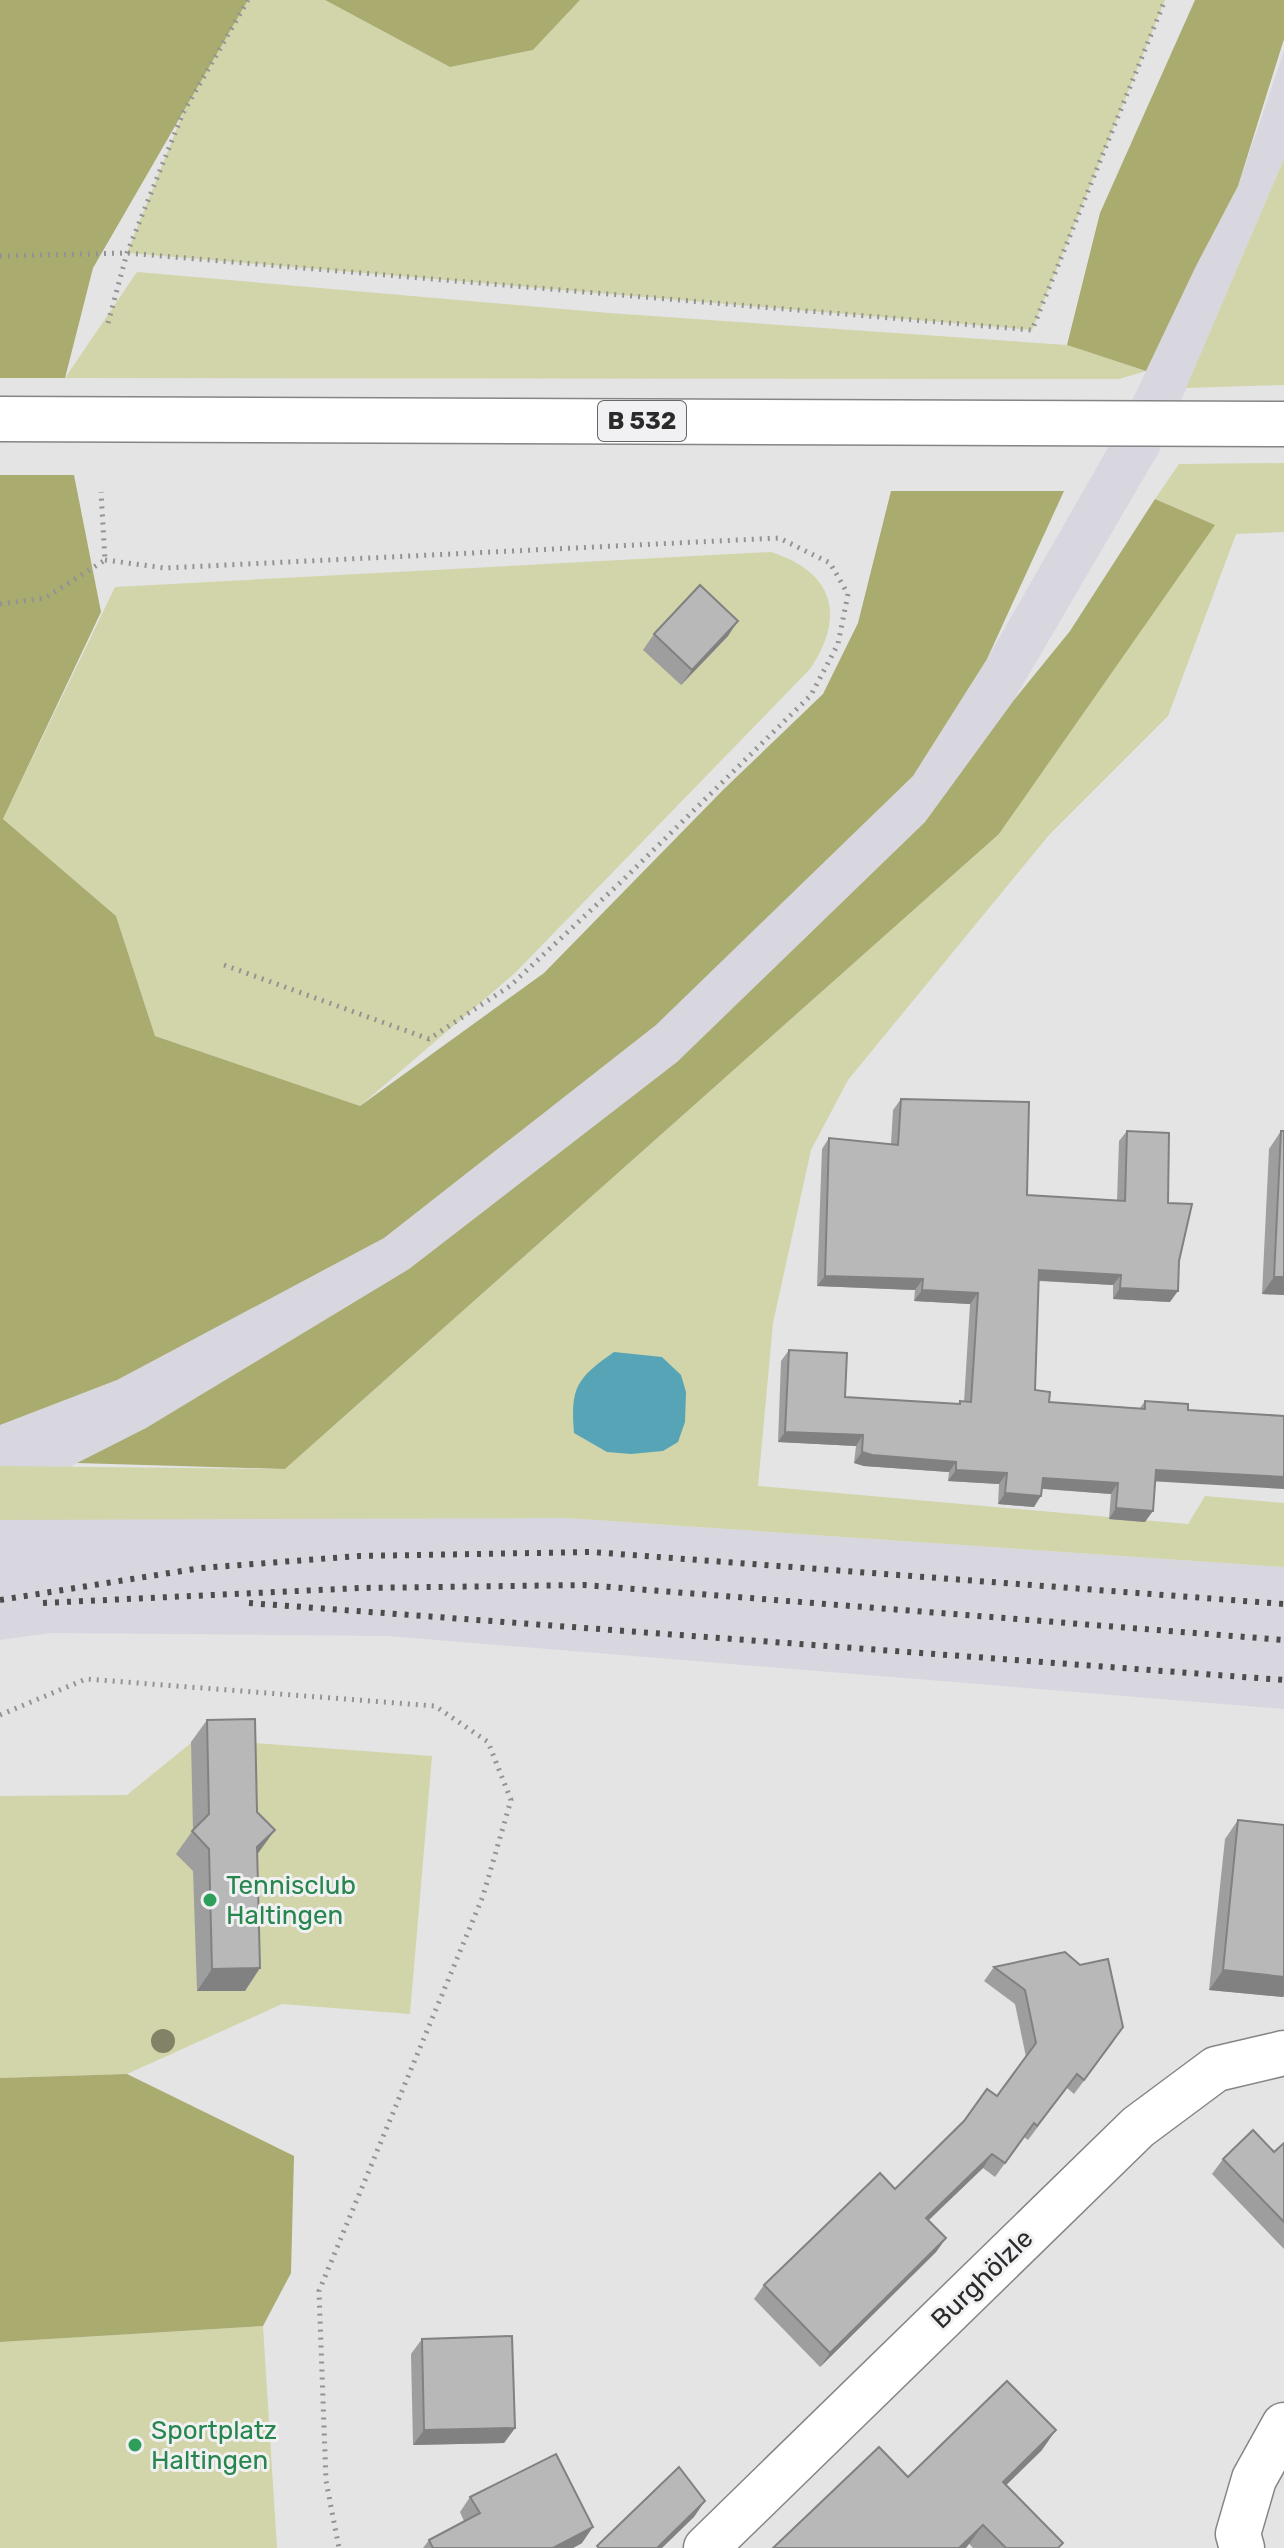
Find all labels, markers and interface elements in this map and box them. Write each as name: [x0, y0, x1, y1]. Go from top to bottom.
road number: B 532: [598, 401, 686, 441]
place label: Tennisclub Haltingen: [226, 1870, 356, 1931]
marker: Tennisclub Haltingen: [201, 1891, 219, 1909]
street label: Burghölzle: [925, 2223, 1039, 2335]
place label: Sportplatz Haltingen: [151, 2415, 277, 2476]
marker: Sportplatz Haltingen: [126, 2436, 144, 2454]

